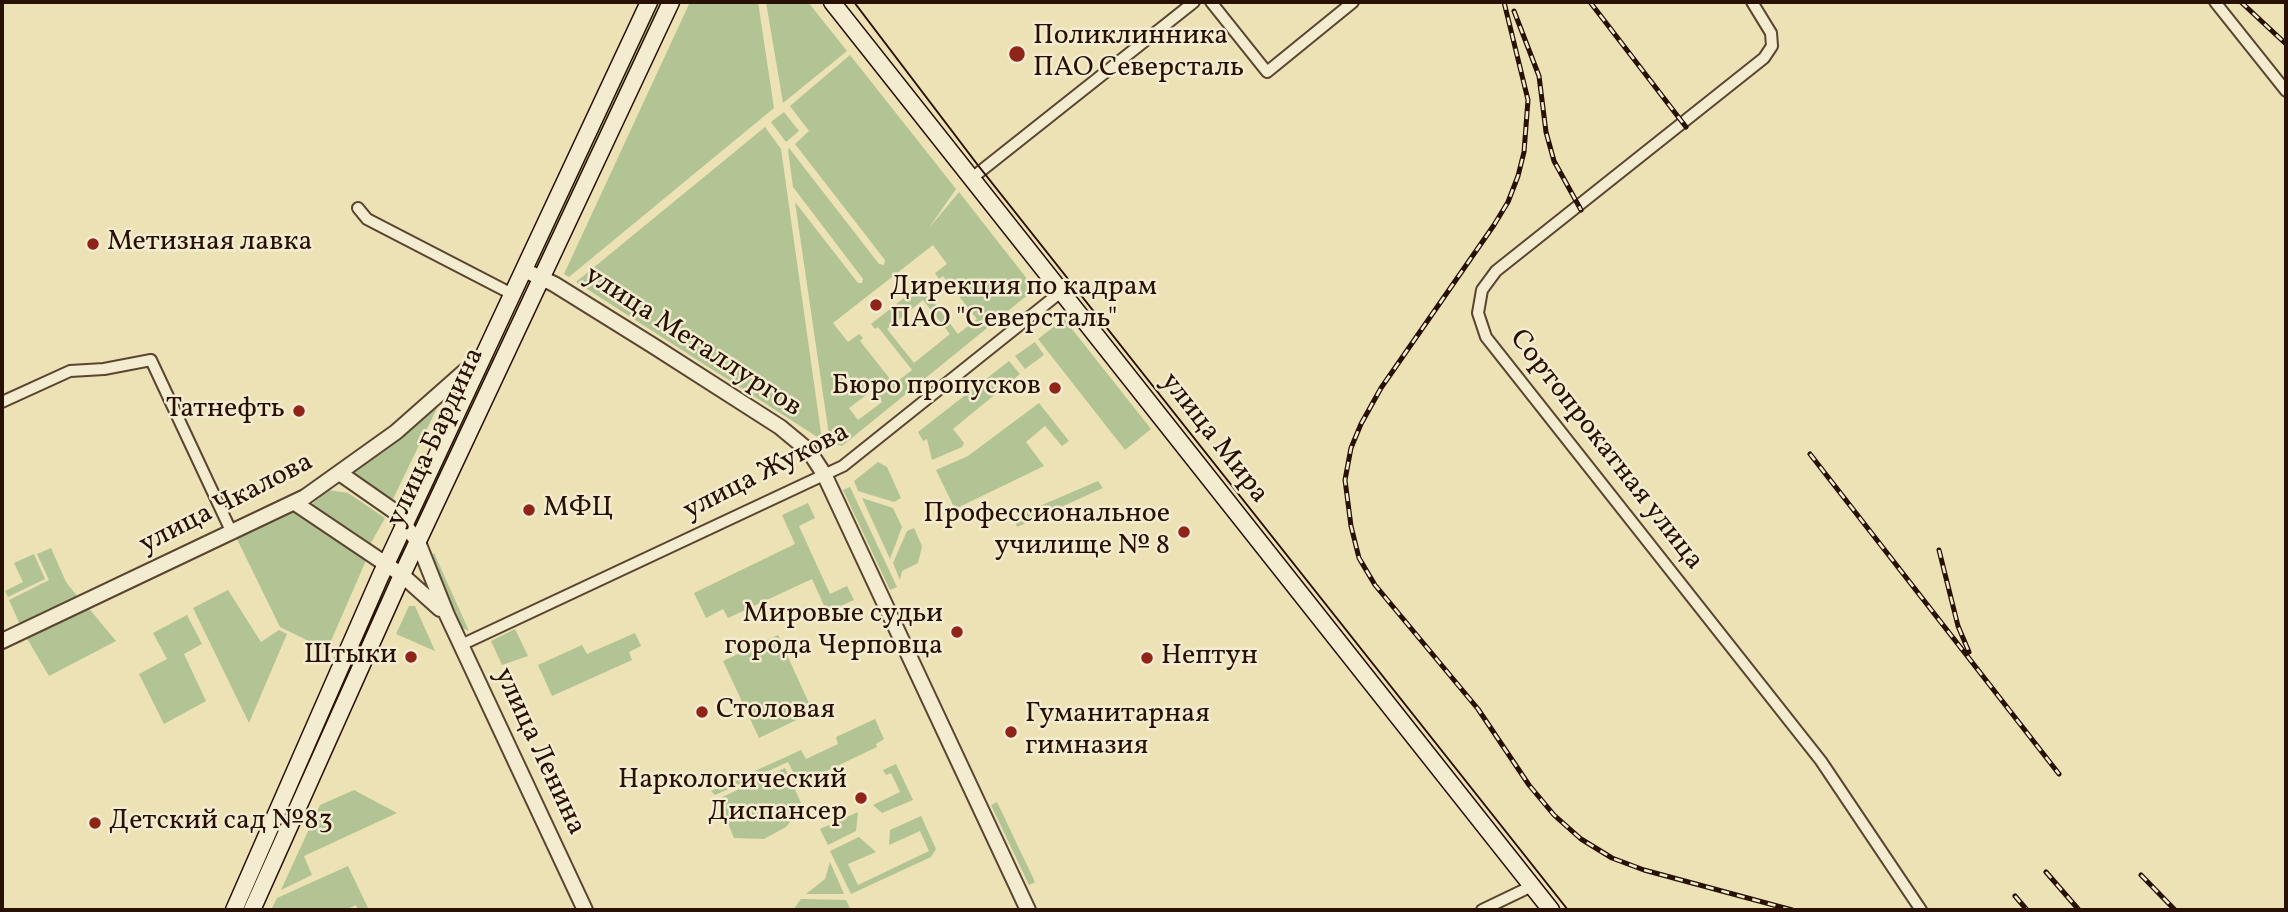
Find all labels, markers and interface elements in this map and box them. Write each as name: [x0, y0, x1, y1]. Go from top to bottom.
place label: Поликлинника ПАО Северсталь: [1033, 21, 1244, 87]
marker: Поликлинника ПАО Северсталь: [1007, 44, 1027, 64]
place label: Метизная лавка: [107, 227, 312, 261]
marker: Метизная лавка: [85, 236, 101, 252]
street label: улица Металлургов: [577, 260, 807, 426]
place label: Дирекция по кадрам ПАО "Северсталь": [890, 272, 1157, 338]
marker: Дирекция по кадрам ПАО "Северсталь": [868, 297, 884, 313]
street label: Сортопрокатная улица: [1501, 324, 1709, 578]
street label: улица Бардина: [381, 343, 493, 533]
street label: улица Мира: [1152, 367, 1274, 511]
place label: Бюро пропусков: [832, 371, 1041, 405]
marker: Бюро пропусков: [1047, 380, 1063, 396]
place label: Татнефть: [166, 394, 285, 428]
marker: Татнефть: [291, 403, 307, 419]
street label: улица Жукова: [679, 417, 855, 529]
street label: улица Чкалова: [135, 447, 319, 563]
place label: МФЦ: [543, 493, 614, 527]
place label: Профессиональное училище № 8: [923, 499, 1170, 565]
marker: МФЦ: [521, 502, 537, 518]
marker: Профессиональное училище № 8: [1176, 524, 1192, 540]
place label: Мировые судьи города Черповца: [724, 599, 943, 665]
marker: Мировые судьи города Черповца: [949, 624, 965, 640]
place label: Штыки: [304, 640, 397, 674]
place label: Нептун: [1161, 641, 1258, 675]
marker: Штыки: [403, 649, 419, 665]
marker: Нептун: [1139, 650, 1155, 666]
street label: улица Ленина: [485, 663, 591, 841]
place label: Столовая: [716, 695, 835, 729]
place label: Гуманитарная гимназия: [1025, 699, 1210, 765]
marker: Столовая: [694, 704, 710, 720]
marker: Гуманитарная гимназия: [1003, 724, 1019, 740]
place label: Наркологический Диспансер: [618, 765, 847, 831]
marker: Наркологический Диспансер: [853, 790, 869, 806]
place label: Детский сад №83: [109, 806, 333, 840]
marker: Детский сад №83: [87, 815, 103, 831]

